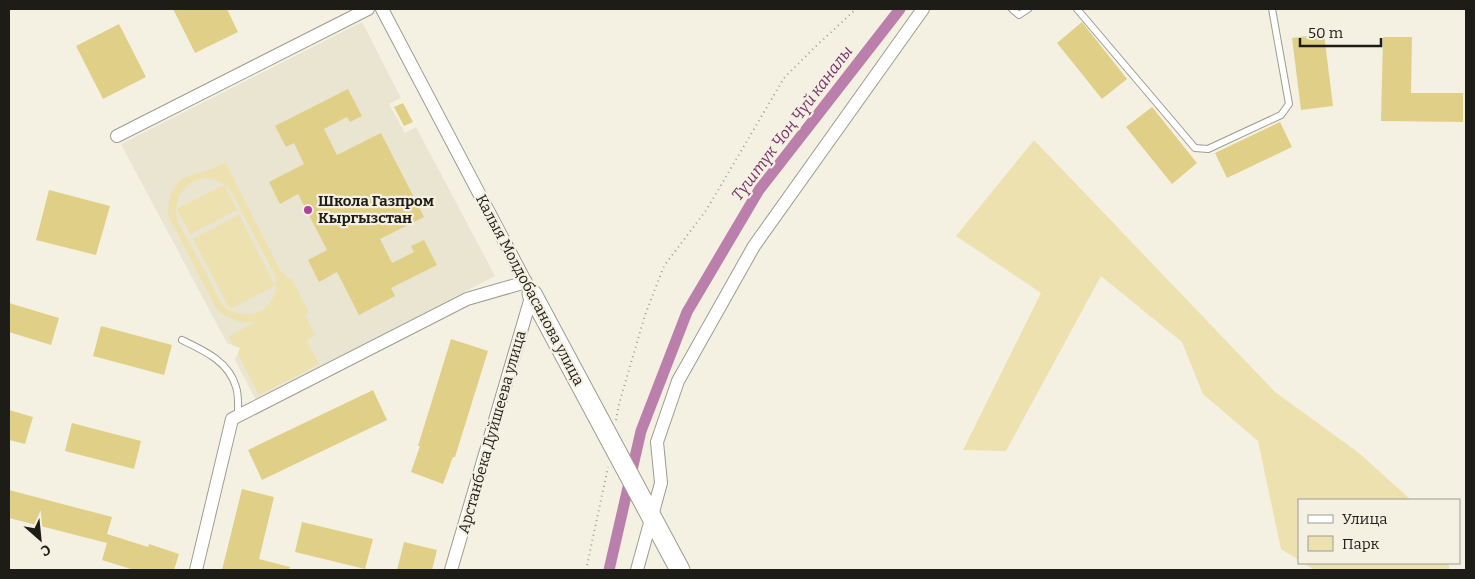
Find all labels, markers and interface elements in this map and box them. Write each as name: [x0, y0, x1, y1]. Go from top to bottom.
scale bar: [1300, 15, 1381, 47]
text: 50 m: [1308, 24, 1344, 42]
water label: Түштүк Чоң Чүй каналы: [728, 42, 856, 204]
street label: Калыя Молдобасанова улица: [472, 191, 588, 389]
place label: Школа Газпром Кыргызстан: [318, 192, 434, 227]
marker: Школа Газпром Кыргызстан: [302, 204, 314, 216]
street label: Арстанбека Дуйшеева улица: [454, 328, 530, 536]
legend: [1298, 499, 1460, 564]
text: Улица: [1342, 510, 1388, 528]
north arrow: [15, 514, 65, 564]
text: Парк: [1342, 535, 1380, 553]
text: С: [38, 541, 53, 560]

